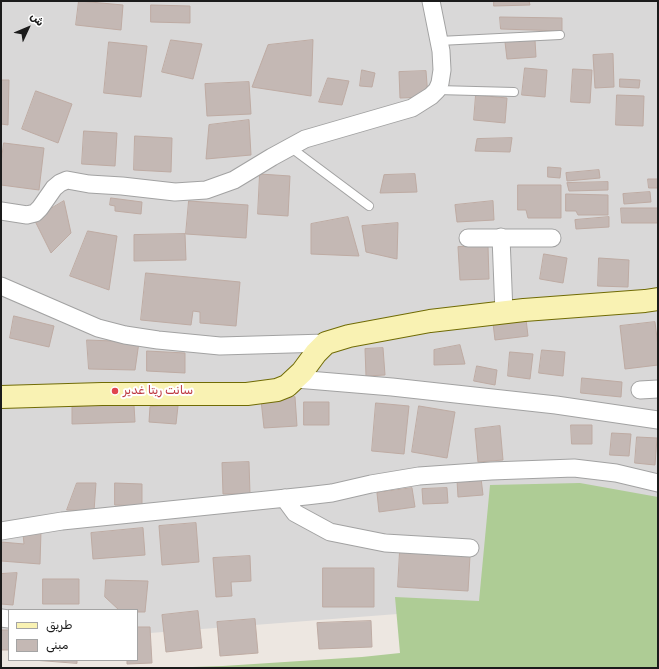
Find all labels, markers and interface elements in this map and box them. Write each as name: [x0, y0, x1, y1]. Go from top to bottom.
north arrow: [8, 8, 48, 48]
text: ش: [27, 10, 47, 29]
place label: سانت ريتا غدير: [123, 384, 193, 398]
marker: سانت ريتا غدير: [110, 386, 120, 396]
legend: [8, 609, 138, 661]
text: طريق: [46, 618, 72, 632]
text: مبنى: [46, 638, 68, 652]

